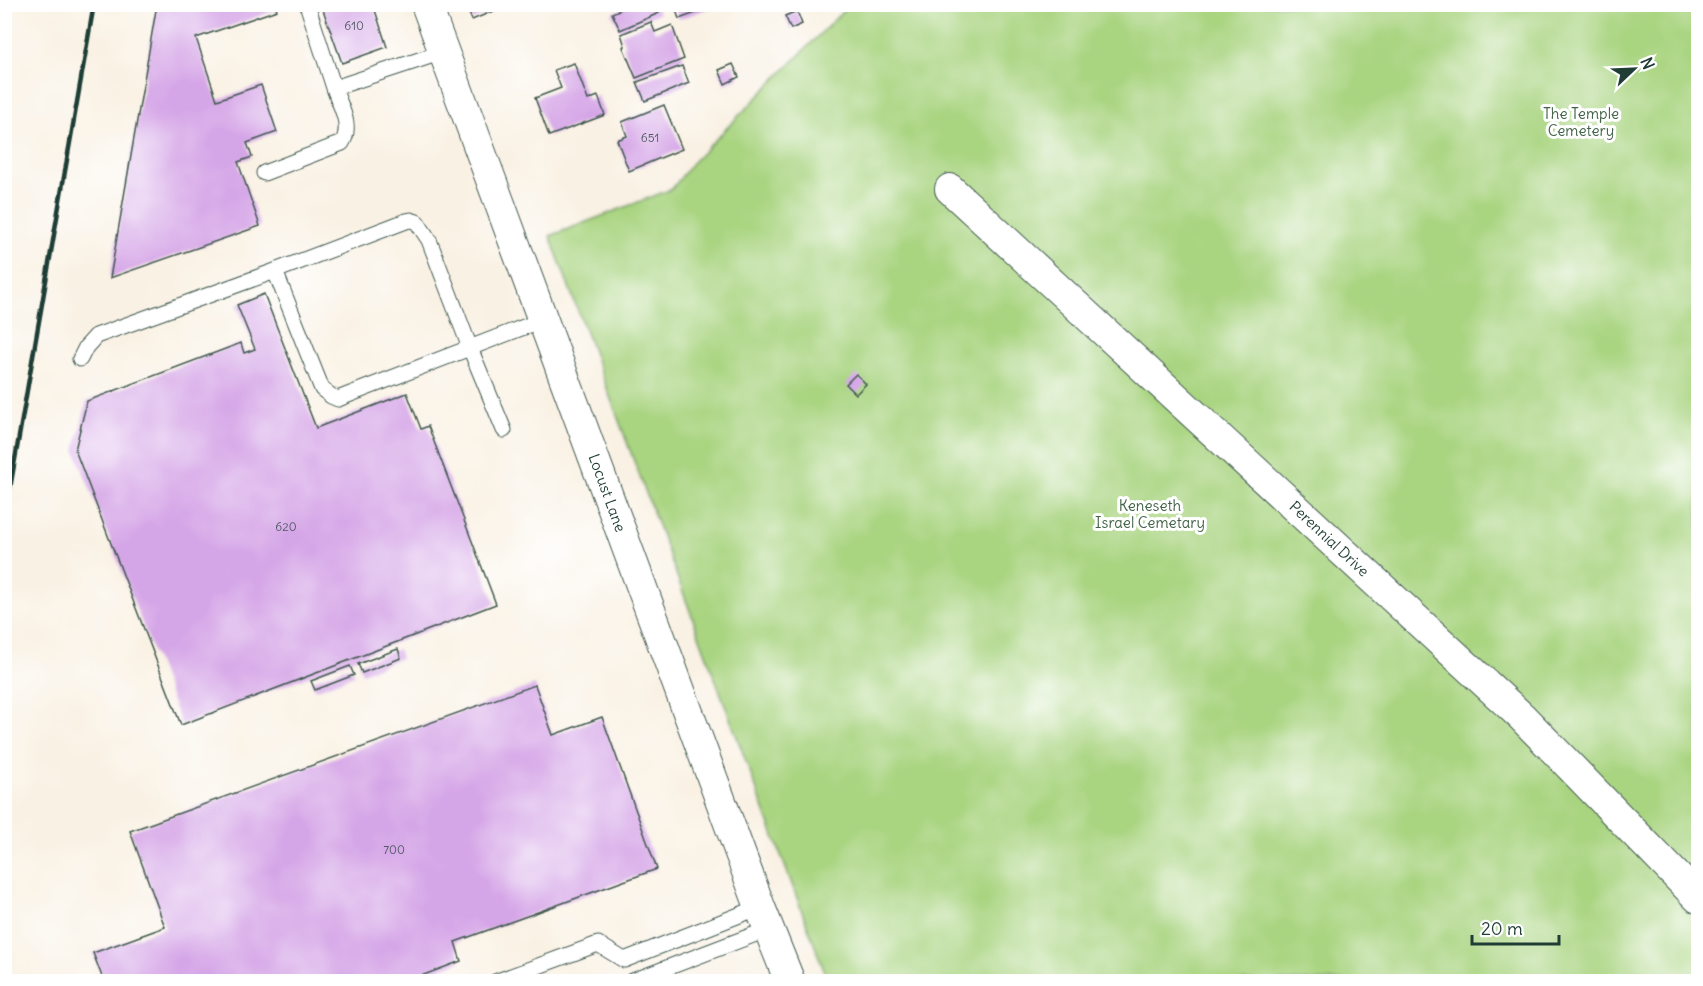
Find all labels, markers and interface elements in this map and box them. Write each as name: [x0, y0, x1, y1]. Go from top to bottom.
house number: 610: [344, 18, 364, 33]
north arrow: [1604, 39, 1664, 99]
text: N: [1636, 54, 1659, 72]
park label: The Temple Cemetery: [1543, 104, 1619, 140]
house number: 651: [641, 130, 659, 145]
street label: Locust Lane: [585, 451, 630, 534]
park label: Keneseth Israel Cemetary: [1095, 496, 1205, 532]
street label: Perennial Drive: [1286, 497, 1373, 580]
house number: 620: [275, 519, 297, 534]
house number: 700: [383, 842, 405, 857]
scale bar: [1472, 908, 1559, 946]
text: 20 m: [1481, 917, 1523, 940]

